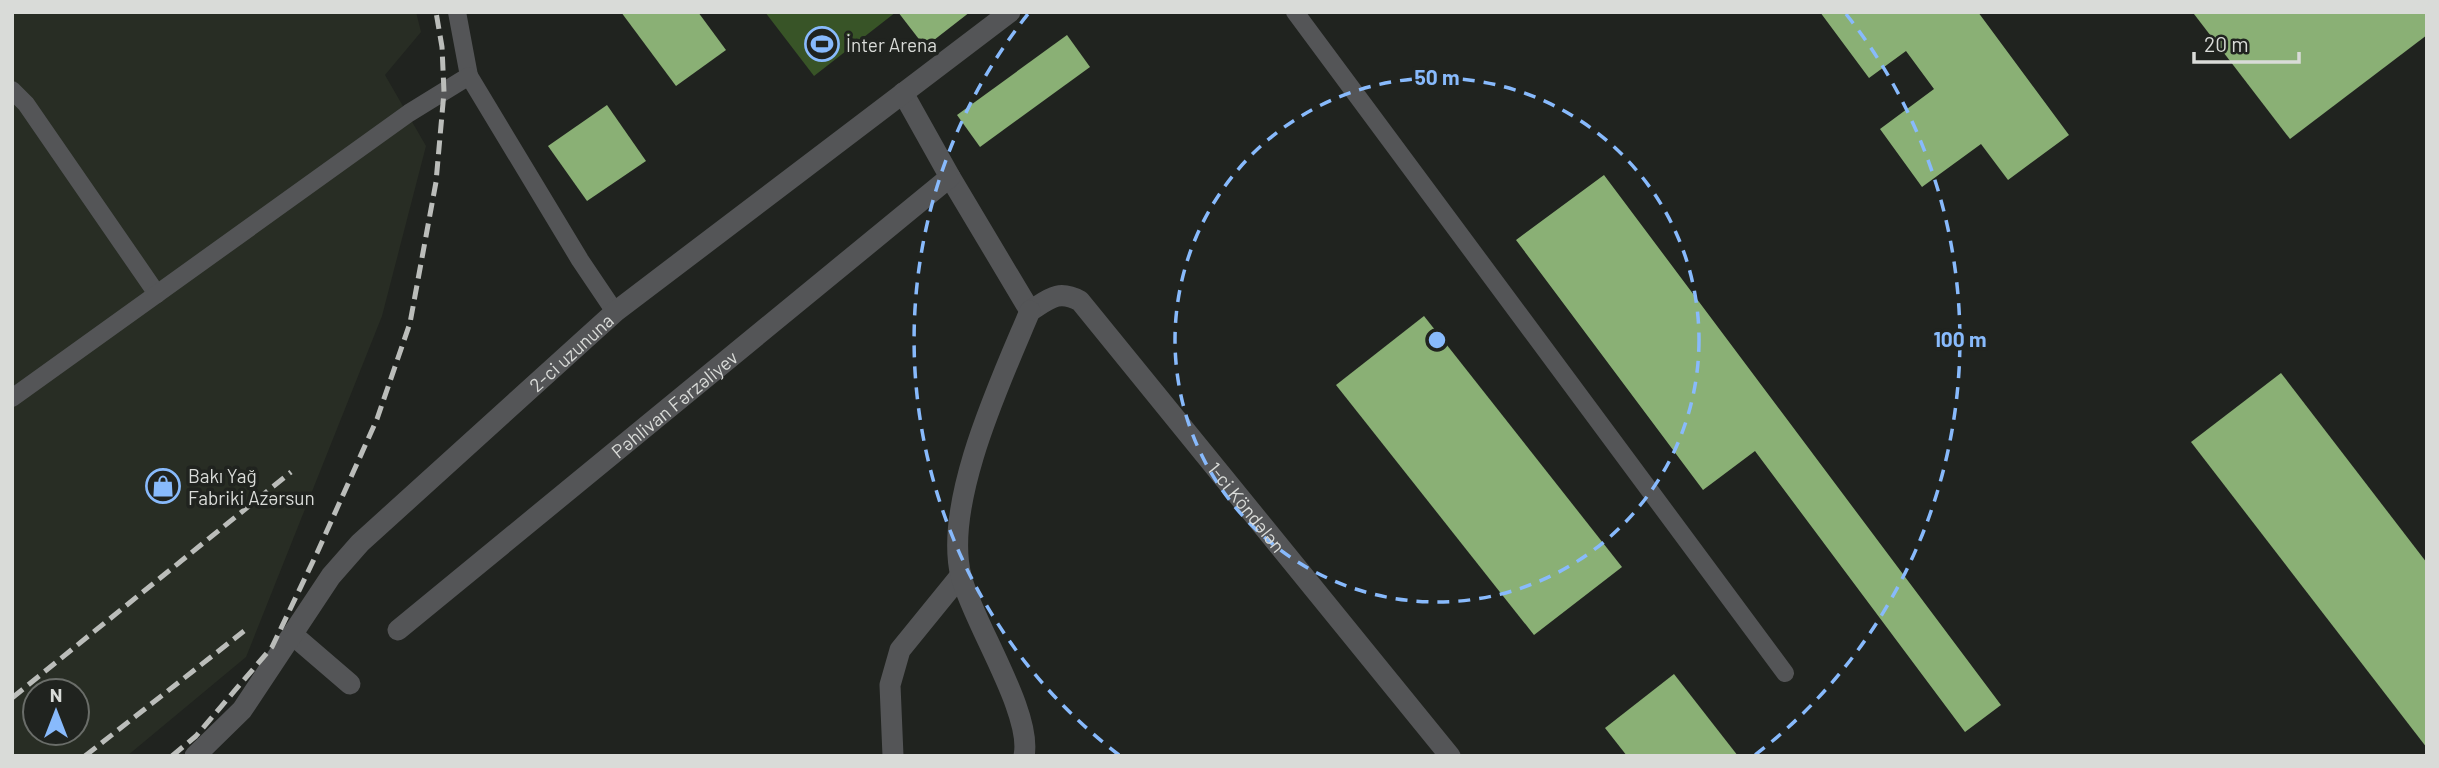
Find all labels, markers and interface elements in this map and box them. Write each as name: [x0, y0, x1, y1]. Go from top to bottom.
scale bar: [2194, 21, 2299, 65]
sports icon: İnter Arena: [803, 25, 841, 63]
text: 20 m: [2204, 31, 2249, 56]
place label: İnter Arena: [846, 33, 937, 56]
text: 50 m: [1414, 64, 1460, 89]
street label: 2-ci uzununa: [524, 308, 618, 396]
text: 100 m: [1933, 326, 1987, 351]
centre of rings: [1425, 328, 1449, 352]
street label: Pəhlivan Fərzəliyev: [606, 345, 742, 462]
street label: 1-ci Köndələn: [1204, 457, 1291, 556]
place label: Bakı Yağ Fabriki Azərsun: [188, 464, 315, 509]
shop icon: Bakı Yağ Fabriki Azərsun: [144, 467, 182, 505]
north arrow: [21, 677, 91, 747]
text: N: [50, 683, 62, 706]

